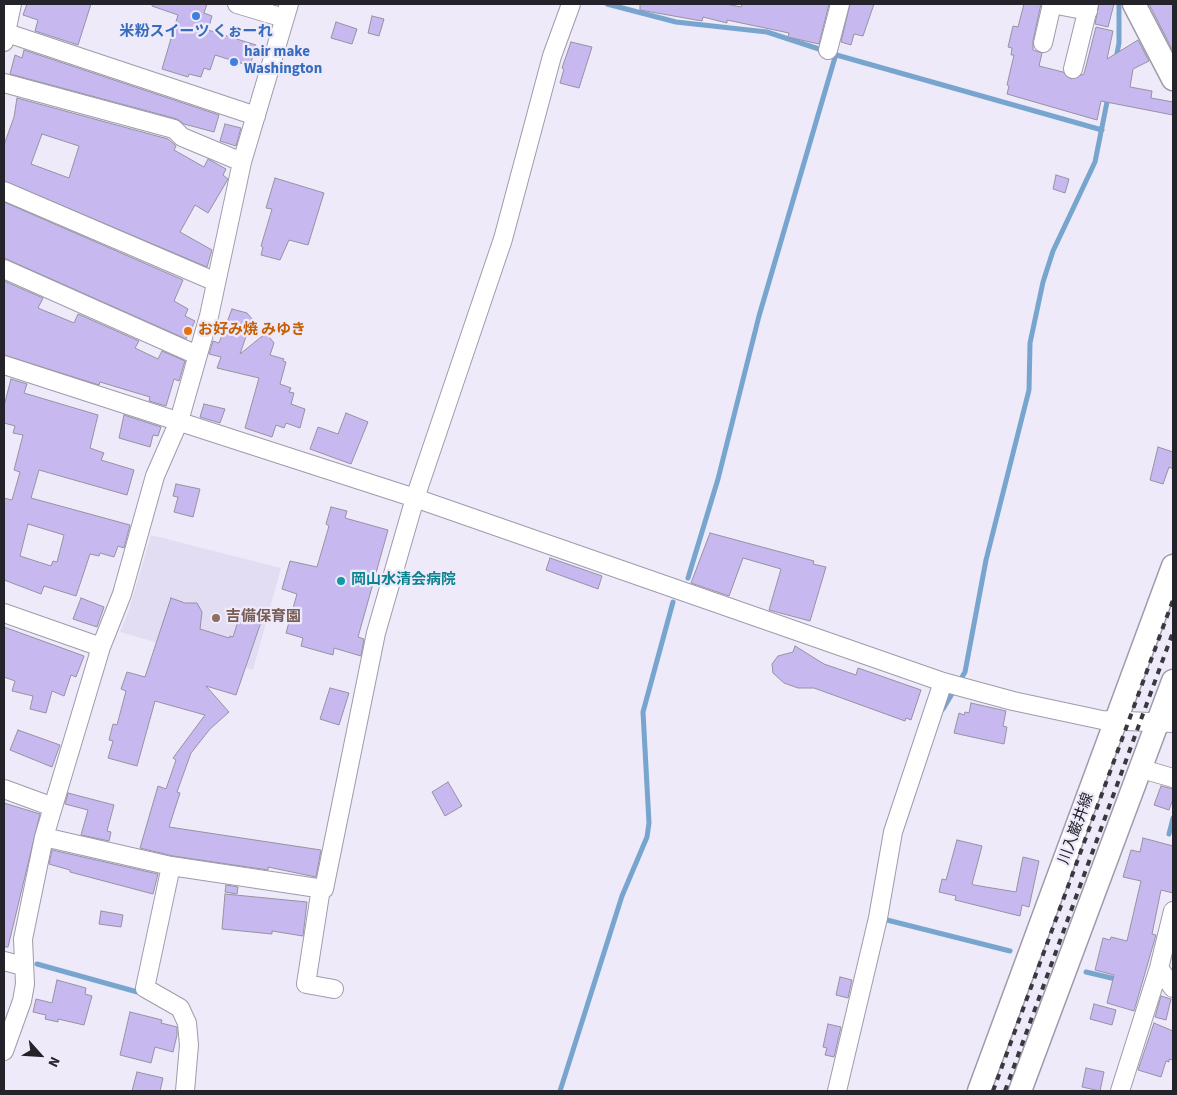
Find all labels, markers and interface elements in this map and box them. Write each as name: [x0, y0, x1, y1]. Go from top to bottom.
marker: 米粉スイーツ くぉーれ: [190, 10, 202, 22]
place label: 米粉スイーツ くぉーれ: [120, 24, 272, 42]
place label: hair make Washington: [244, 44, 322, 79]
marker: hair make Washington: [228, 56, 240, 68]
place label: お好み焼 みゆき: [198, 322, 306, 340]
marker: お好み焼 みゆき: [182, 325, 194, 337]
place label: 岡山水清会病院: [351, 572, 456, 590]
marker: 岡山水清会病院: [335, 575, 347, 587]
place label: 吉備保育園: [226, 609, 301, 627]
marker: 吉備保育園: [210, 612, 222, 624]
street label: 川入巌井線: [1056, 791, 1098, 867]
north arrow: [15, 1030, 65, 1080]
text: N: [42, 1053, 65, 1070]

